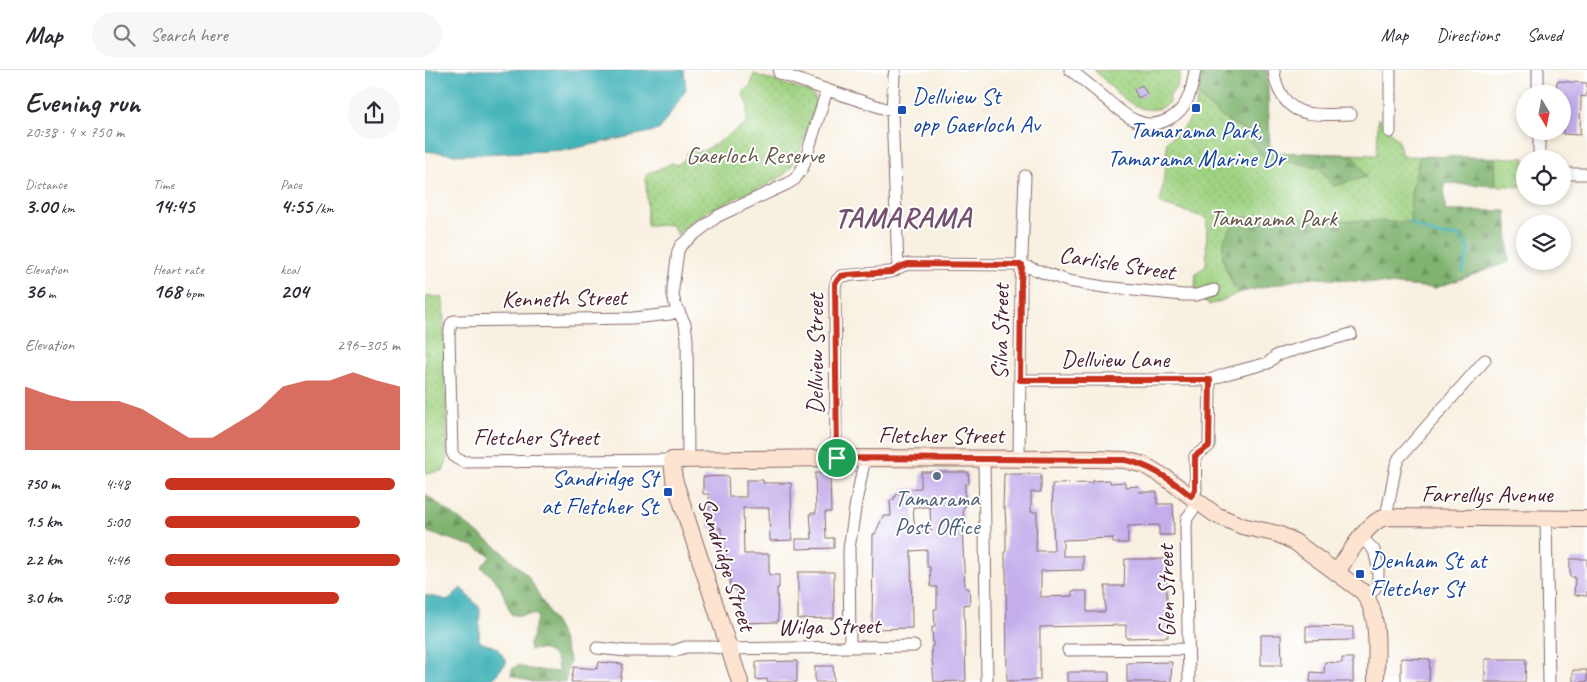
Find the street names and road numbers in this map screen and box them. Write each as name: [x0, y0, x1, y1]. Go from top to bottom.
street label: Carlisle Street: [1057, 239, 1179, 287]
street label: Kenneth Street: [501, 282, 629, 314]
street label: Silva Street: [984, 282, 1016, 380]
street label: Dellview Street: [800, 292, 830, 414]
street label: Dellview Lane: [1061, 344, 1171, 374]
street label: Fletcher Street: [878, 420, 1006, 450]
street label: Fletcher Street: [473, 422, 601, 452]
street label: Farrellys Avenue: [1421, 479, 1555, 509]
street label: Sandridge Street: [691, 493, 763, 637]
street label: Glen Street: [1150, 543, 1182, 637]
street label: Wilga Street: [778, 610, 882, 642]

